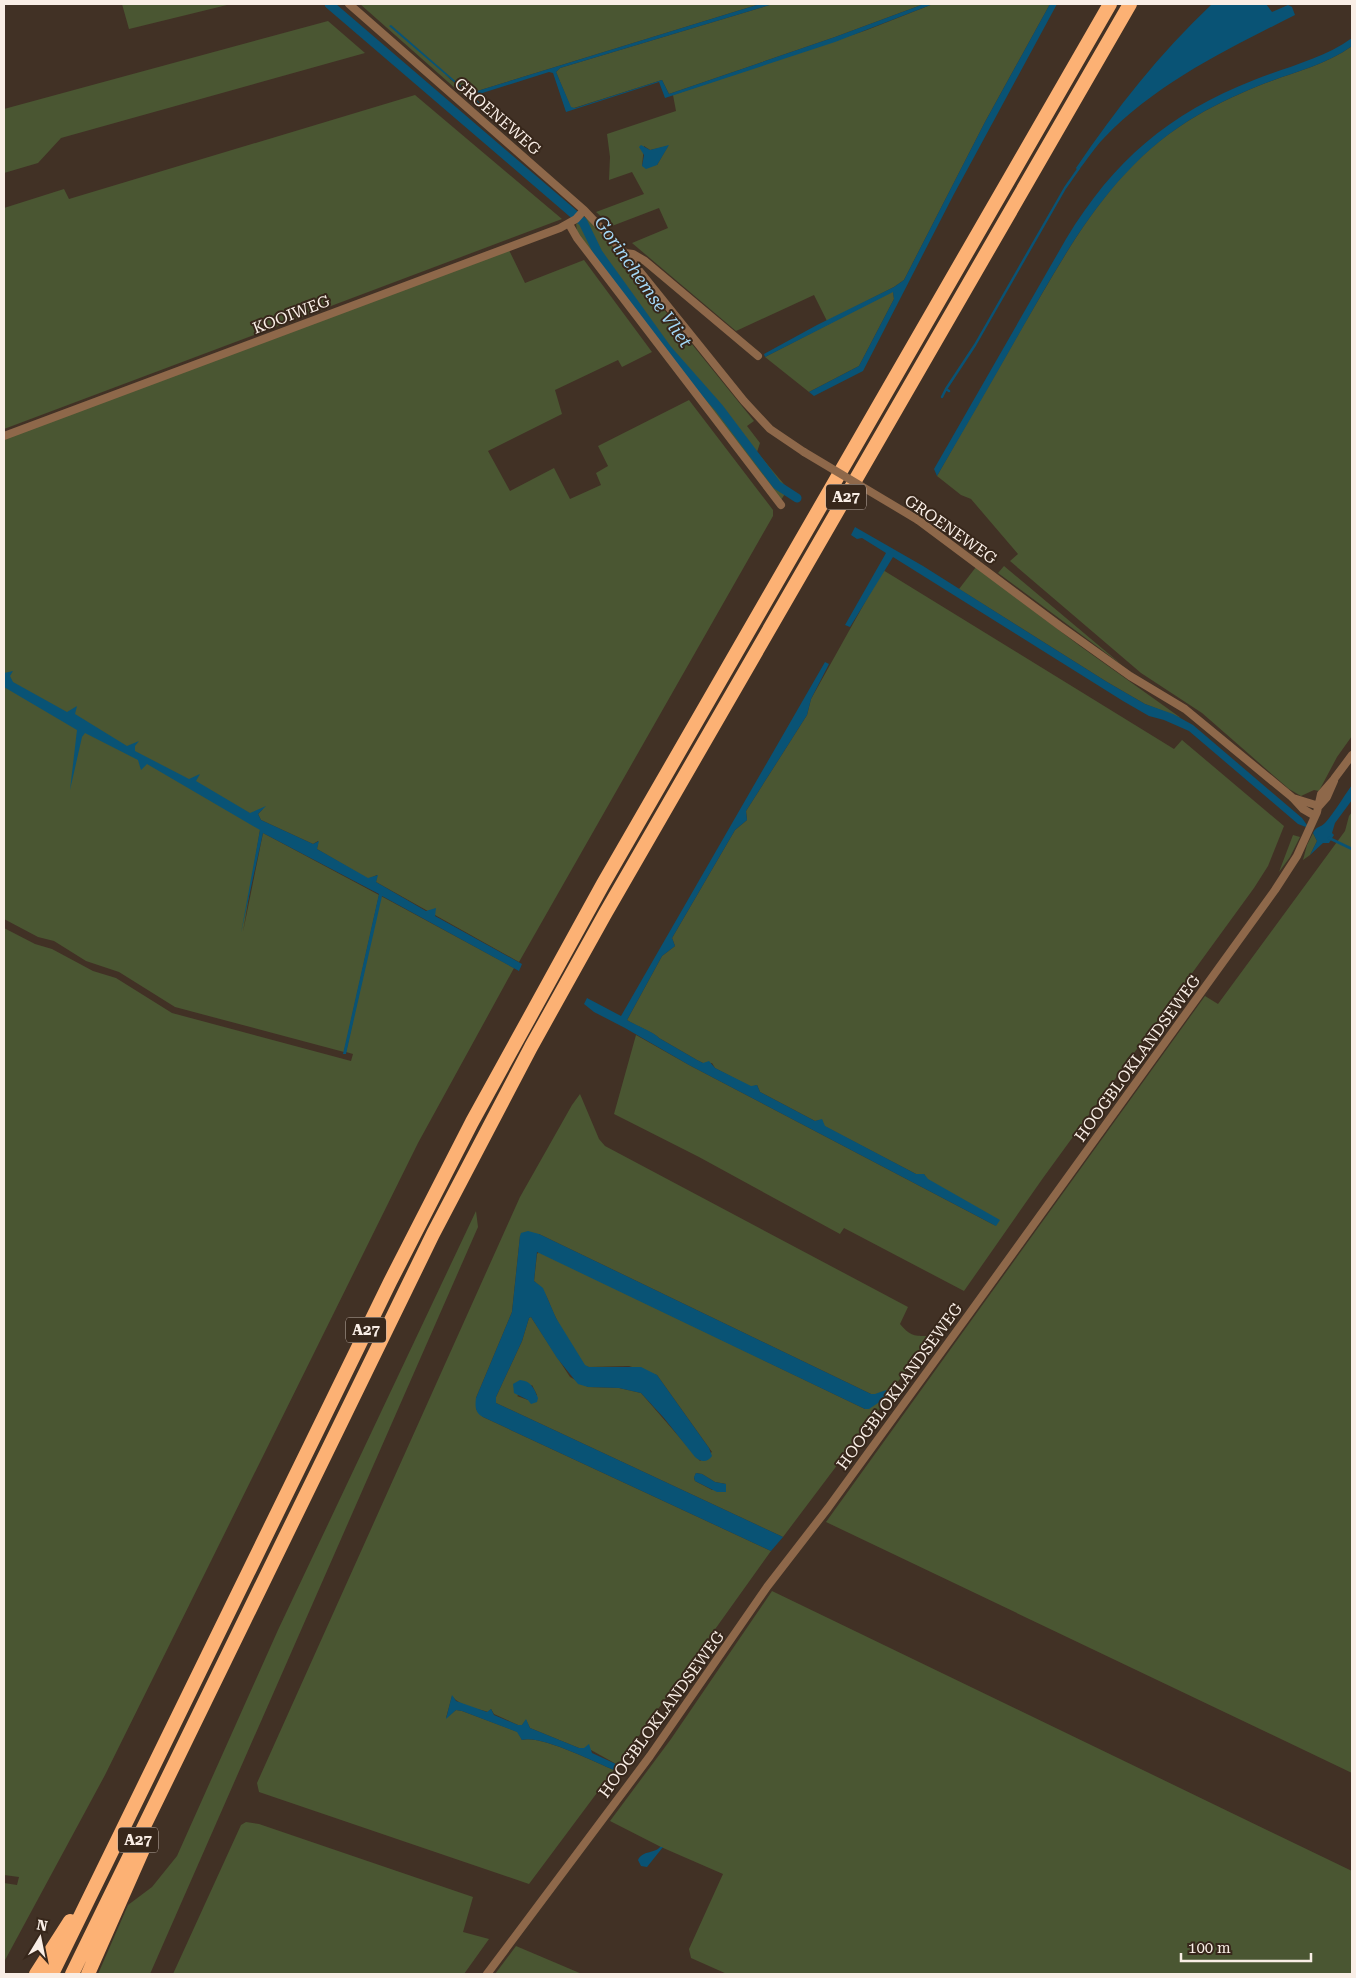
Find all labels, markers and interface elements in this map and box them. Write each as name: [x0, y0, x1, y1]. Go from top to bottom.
street label: GROENEWEG: [451, 74, 545, 159]
water label: Gorinchemse Vliet: [590, 212, 697, 352]
street label: KOOIWEG: [250, 291, 333, 338]
road number: A27: [826, 484, 866, 510]
street label: GROENEWEG: [901, 491, 1001, 569]
street label: HOOGBLOKLANDSEWEG: [1071, 971, 1205, 1145]
street label: HOOGBLOKLANDSEWEG: [833, 1299, 967, 1473]
road number: A27: [346, 1318, 386, 1342]
street label: HOOGBLOKLANDSEWEG: [595, 1627, 729, 1801]
road number: A27: [118, 1828, 158, 1852]
north arrow: [15, 1913, 65, 1963]
text: N: [36, 1916, 49, 1934]
scale bar: [1181, 1930, 1311, 1962]
text: 100 m: [1188, 1939, 1231, 1957]

